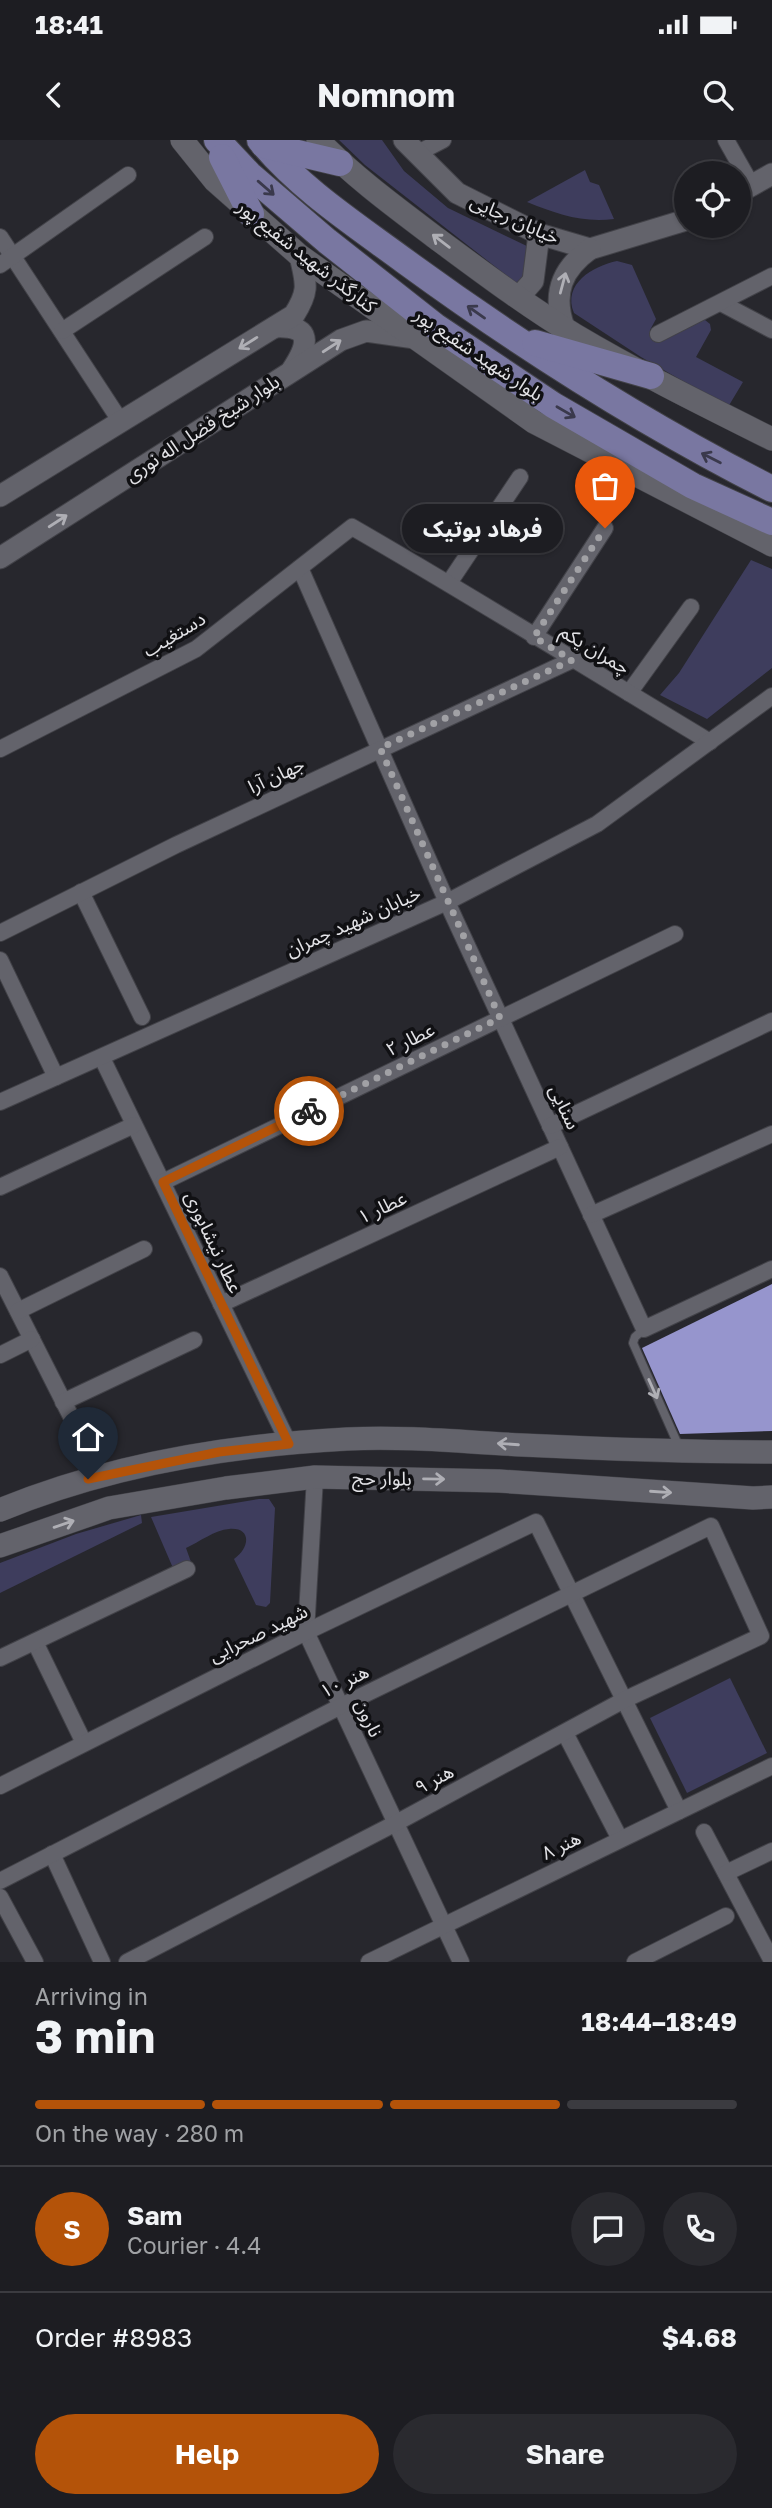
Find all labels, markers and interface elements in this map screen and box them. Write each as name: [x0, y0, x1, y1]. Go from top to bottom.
text: 18:41: [35, 9, 103, 40]
icon: back: [35, 76, 73, 114]
text: Nomnom: [317, 76, 455, 114]
icon: search: [699, 76, 737, 114]
map controls: [674, 161, 751, 238]
button: locate: [674, 161, 751, 238]
one-way arrow: [256, 180, 274, 196]
street label: خیابان رجایی: [467, 189, 563, 249]
street label: کنارگذر شهید شفیع پور: [230, 194, 382, 321]
one-way arrow: [432, 234, 451, 248]
one-way arrow: [557, 272, 570, 295]
street label: بلوار شهید شفیع پور: [407, 301, 548, 408]
one-way arrow: [467, 305, 486, 319]
one-way arrow: [238, 337, 258, 351]
one-way arrow: [321, 338, 341, 352]
street label: بلوار شیخ فضل اله نوری: [120, 369, 285, 489]
one-way arrow: [555, 405, 575, 419]
one-way arrow: [701, 450, 722, 464]
pin: [575, 456, 635, 528]
icon: bag: [586, 467, 624, 505]
callout: فرهاد بوتیک: [402, 504, 563, 552]
one-way arrow: [47, 514, 67, 528]
text: فرهاد بوتیک: [423, 514, 542, 542]
street label: دستغیب: [138, 606, 209, 662]
street label: چمران یکم: [554, 619, 634, 682]
street label: جهان آرا: [244, 752, 308, 798]
street label: خیابان شهید چمران: [282, 880, 425, 963]
street label: عطار ۲: [382, 1017, 438, 1061]
courier: [274, 1076, 344, 1146]
street label: سنایی: [544, 1081, 586, 1133]
icon: bike: [290, 1092, 328, 1130]
street label: عطار ۱: [354, 1185, 410, 1229]
street label: عطار نیشابوری: [180, 1187, 248, 1297]
one-way arrow: [647, 1378, 660, 1399]
pin: [58, 1407, 118, 1479]
icon: home: [69, 1418, 107, 1456]
one-way arrow: [497, 1437, 520, 1450]
street label: بلوار حج: [352, 1465, 412, 1494]
one-way arrow: [422, 1473, 445, 1486]
one-way arrow: [649, 1486, 672, 1499]
one-way arrow: [53, 1516, 75, 1529]
street label: شهید صحرایی: [205, 1599, 311, 1667]
street label: هنر ۱۰: [316, 1659, 372, 1703]
street label: نارون: [350, 1695, 388, 1741]
street label: هنر ۹: [410, 1759, 458, 1799]
street label: هنر ۸: [538, 1825, 585, 1865]
text: Arriving in: [35, 1982, 148, 2010]
text: 18:44–18:49: [581, 2006, 737, 2037]
text: 3 min: [35, 2008, 155, 2063]
text: On the way · 280 m: [35, 2119, 244, 2147]
button: chat: [571, 2192, 645, 2266]
button: phone: [663, 2192, 737, 2266]
text: Sam: [127, 2200, 182, 2231]
text: S: [63, 2214, 81, 2245]
text: Courier · 4.4: [127, 2231, 261, 2259]
text: Order #8983: [35, 2322, 192, 2353]
text: $4.68: [662, 2322, 737, 2353]
button: Help: [35, 2414, 379, 2494]
button: Share: [393, 2414, 737, 2494]

